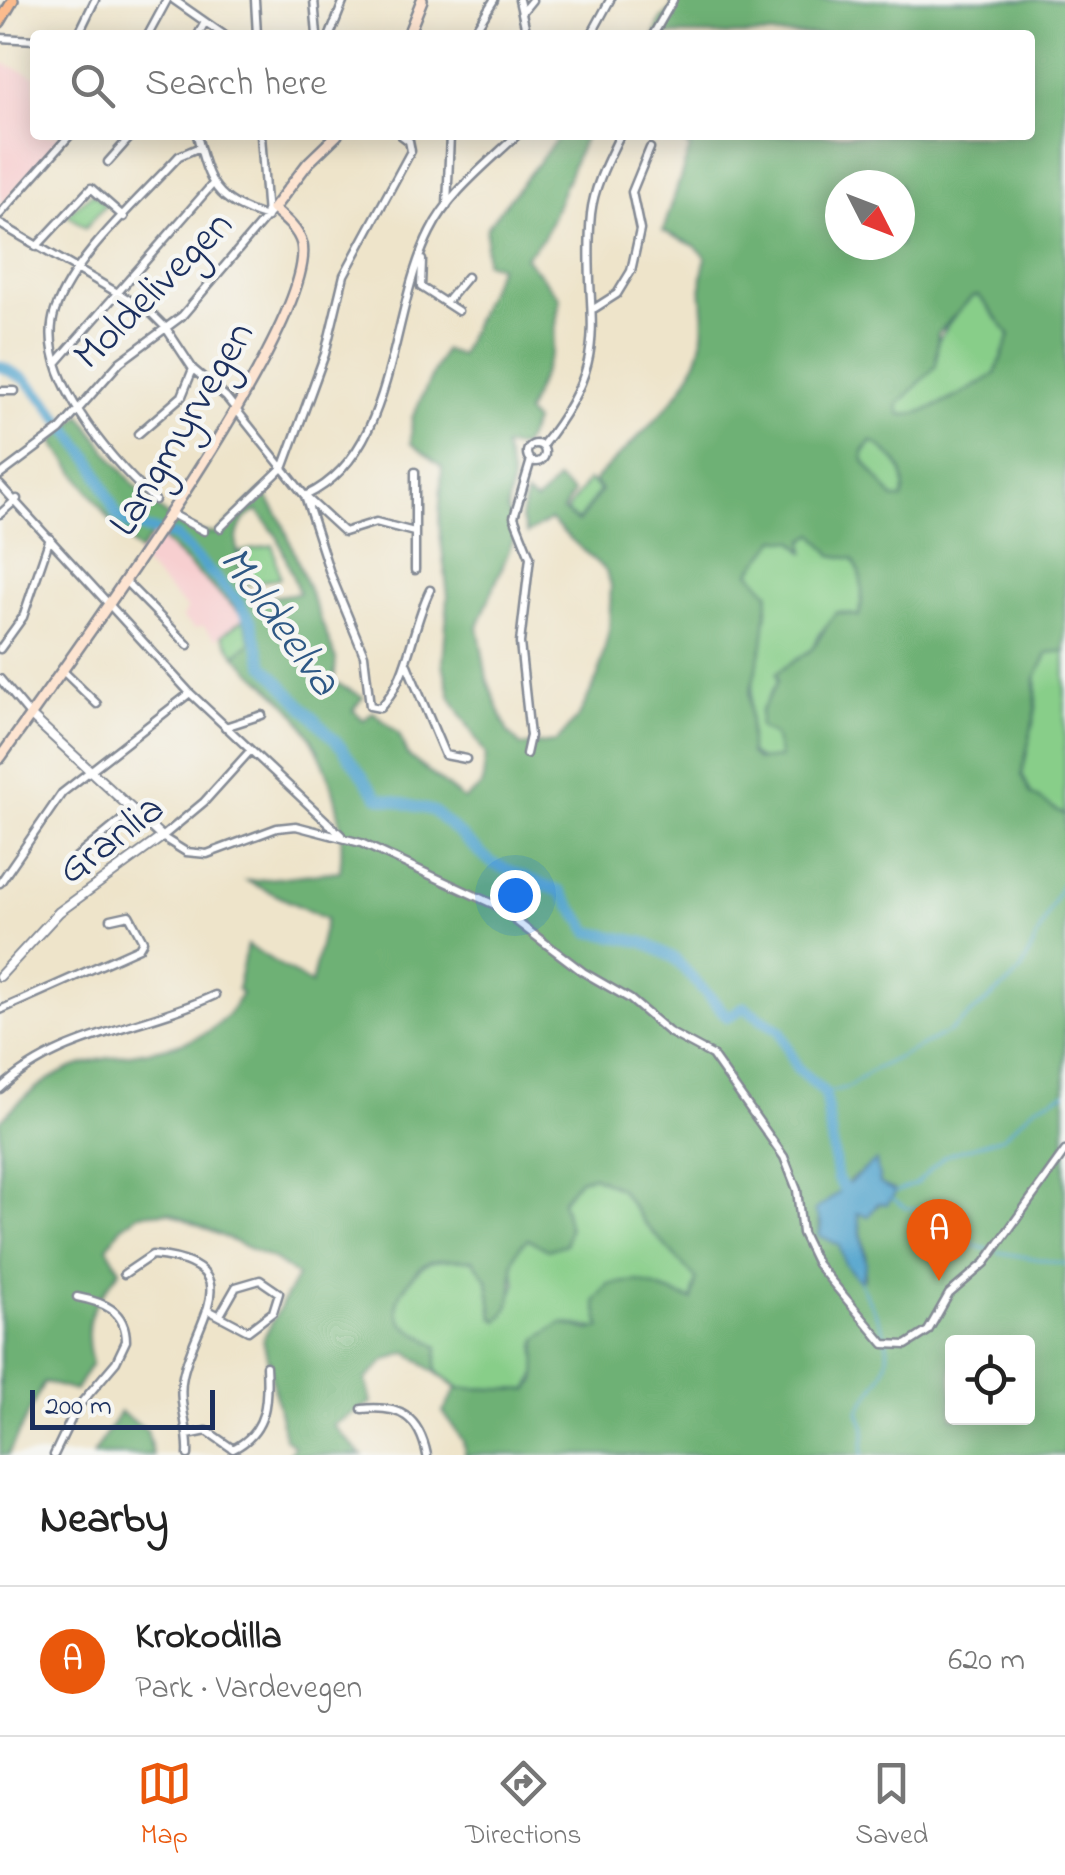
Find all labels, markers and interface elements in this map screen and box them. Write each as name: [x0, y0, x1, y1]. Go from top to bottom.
search box: [30, 30, 1035, 140]
text: Search here: [145, 57, 327, 113]
icon: search: [65, 58, 120, 113]
north arrow: [825, 170, 915, 260]
street label: Moldelivegen: [60, 197, 248, 385]
street label: Langmyrvegen: [95, 310, 271, 549]
water label: Moldeelva: [201, 533, 356, 711]
street label: Granlia: [45, 780, 178, 901]
your location: [490, 870, 541, 921]
pin: A: [906, 1198, 972, 1281]
map controls: [945, 1335, 1035, 1425]
button: locate: [945, 1335, 1035, 1425]
scale bar: [30, 1385, 215, 1430]
text: 200 m: [45, 1387, 112, 1428]
text: Nearby: [40, 1490, 168, 1551]
text: Krokodilla: [135, 1610, 282, 1666]
text: A: [63, 1638, 82, 1685]
text: 620 m: [948, 1638, 1025, 1685]
text: Park · Vardevegen: [135, 1666, 362, 1713]
tab: Map: [137, 1756, 192, 1857]
tab: Directions: [465, 1756, 582, 1857]
tab: Saved: [855, 1756, 928, 1857]

